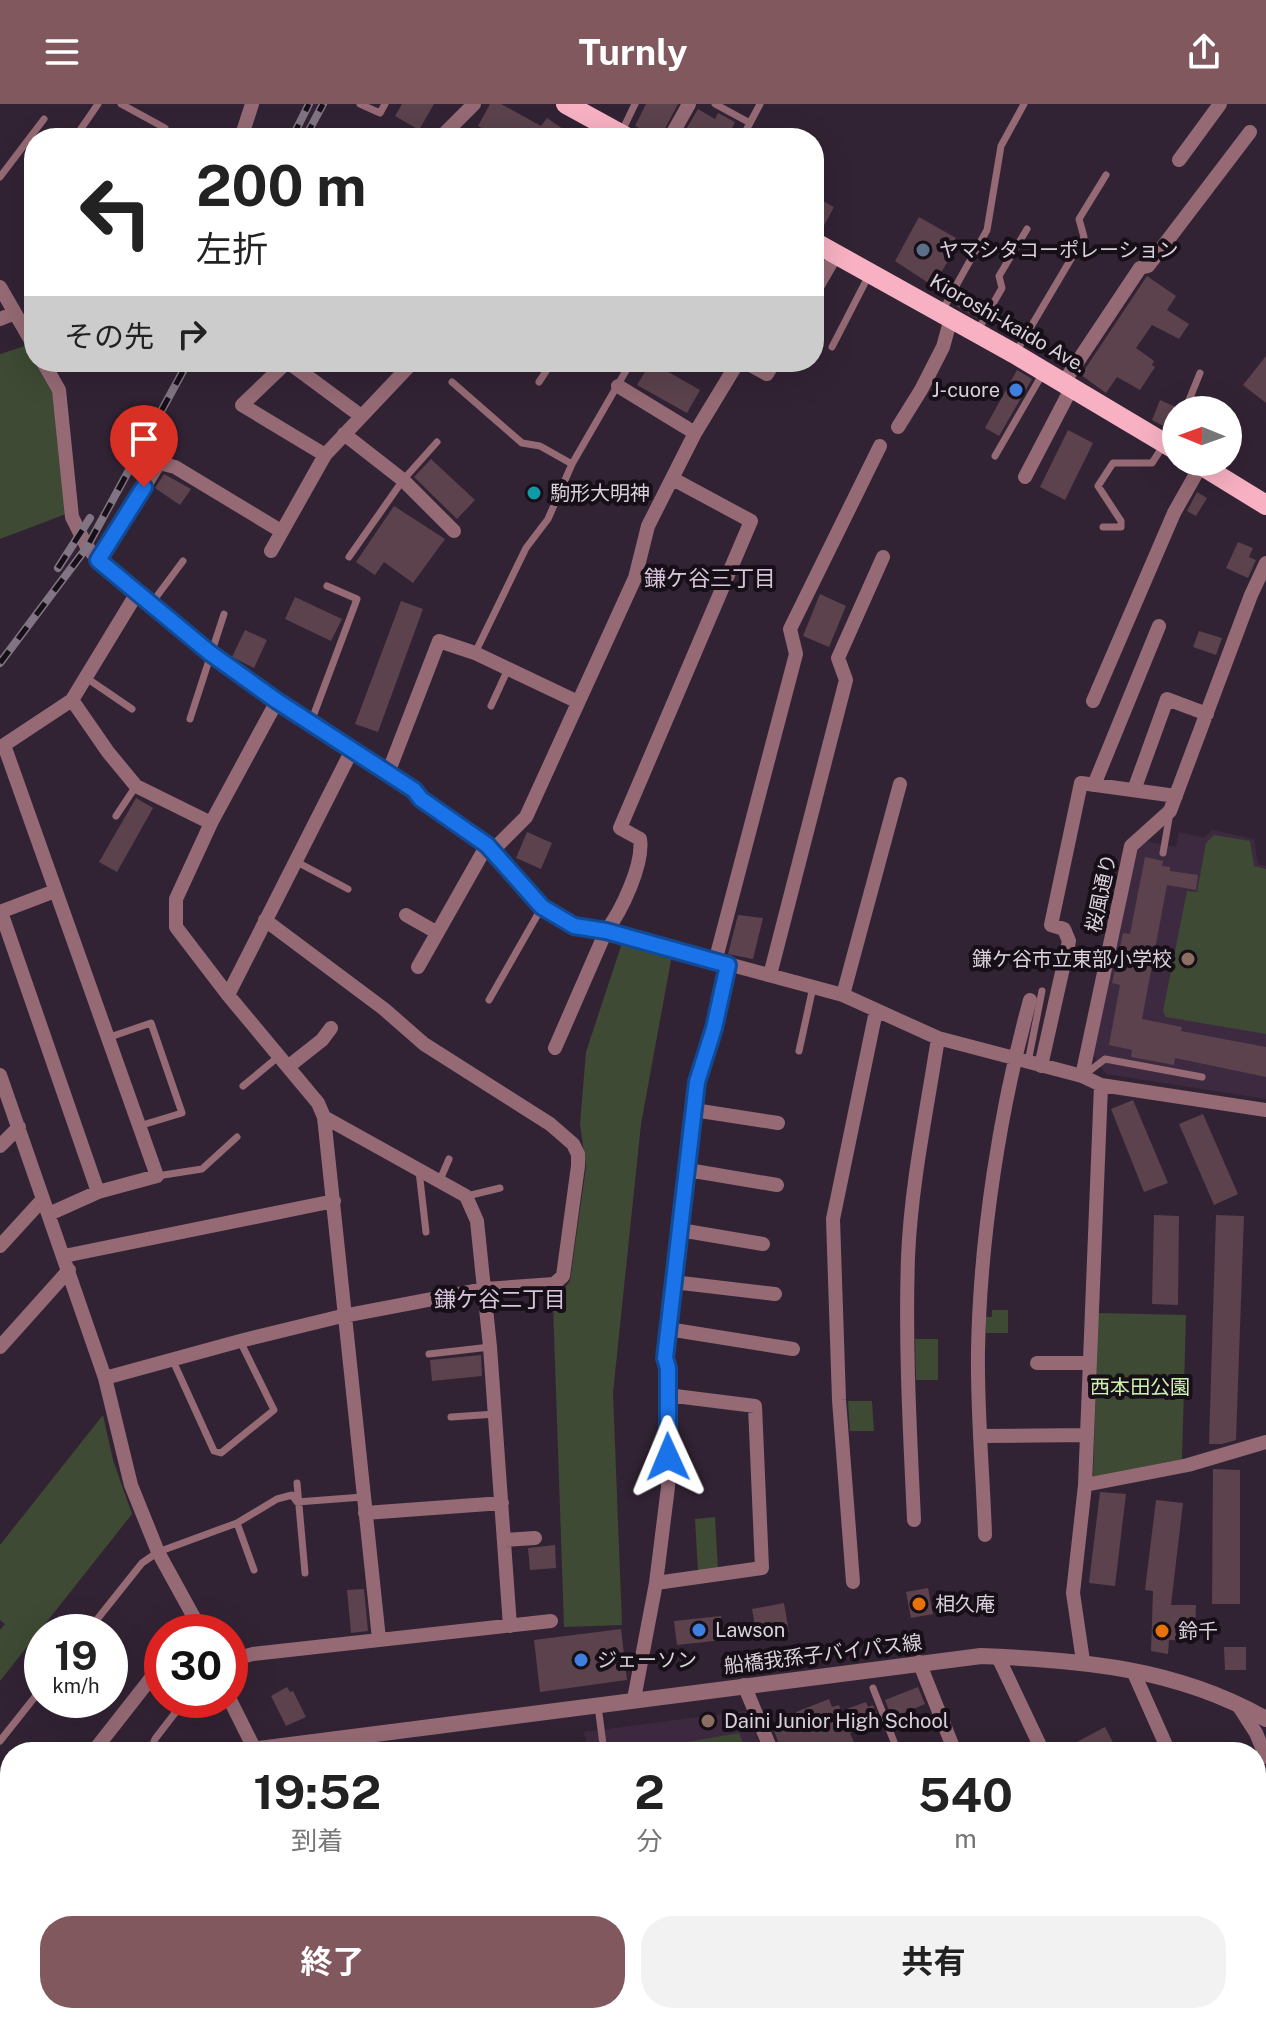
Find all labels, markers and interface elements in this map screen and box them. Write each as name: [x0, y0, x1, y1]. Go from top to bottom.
icon: menu: [40, 30, 84, 74]
icon: share: [1182, 30, 1226, 74]
text: Turnly: [579, 31, 687, 73]
text: 200 m: [196, 153, 366, 219]
icon: left: [64, 160, 168, 264]
text: 左折: [196, 228, 268, 270]
place label: ヤマシタコーポレーション: [939, 238, 1179, 262]
marker: ヤマシタコーポレーション: [914, 241, 932, 259]
street label: Kioroshi-kaido Ave.: [926, 268, 1090, 378]
icon: right: [170, 312, 214, 356]
text: その先: [64, 318, 154, 354]
place label: J-cuore: [932, 378, 1000, 402]
marker: J-cuore: [1007, 381, 1025, 399]
north arrow: [1162, 396, 1242, 476]
map controls: [1162, 396, 1242, 476]
pin: [110, 405, 178, 487]
icon: arrive: [122, 417, 166, 461]
place label: 駒形大明神: [550, 481, 650, 505]
marker: 駒形大明神: [525, 484, 543, 502]
district label: 鎌ケ谷三丁目: [644, 565, 776, 591]
street label: 桜風通り: [1081, 851, 1121, 935]
place label: 鎌ケ谷市立東部小学校: [972, 947, 1172, 971]
marker: 鎌ケ谷市立東部小学校: [1179, 950, 1197, 968]
district label: 鎌ケ谷二丁目: [434, 1286, 566, 1312]
park label: 西本田公園: [1090, 1375, 1190, 1399]
position arrow: [626, 1415, 710, 1499]
place label: 相久庵: [935, 1592, 995, 1616]
marker: 相久庵: [910, 1595, 928, 1613]
speed limit sign: 30: [144, 1614, 248, 1718]
place label: Lawson: [715, 1618, 785, 1642]
place label: 鈴千: [1178, 1619, 1218, 1643]
marker: Lawson: [690, 1621, 708, 1639]
marker: 鈴千: [1153, 1622, 1171, 1640]
street label: 船橋我孫子バイパス線: [722, 1630, 924, 1678]
text: 19: [54, 1632, 98, 1679]
place label: ジェーソン: [597, 1648, 697, 1672]
marker: ジェーソン: [572, 1651, 590, 1669]
text: km/h: [52, 1674, 100, 1698]
place label: Daini Junior High School: [724, 1709, 949, 1733]
marker: Daini Junior High School: [699, 1712, 717, 1730]
text: 19:52: [253, 1763, 381, 1820]
text: 2: [634, 1763, 665, 1820]
text: 540: [918, 1766, 1013, 1823]
text: m: [954, 1823, 977, 1854]
text: 到着: [291, 1825, 343, 1856]
text: 分: [637, 1825, 663, 1856]
button: 終了: [40, 1916, 625, 2008]
button: 共有: [641, 1916, 1226, 2008]

